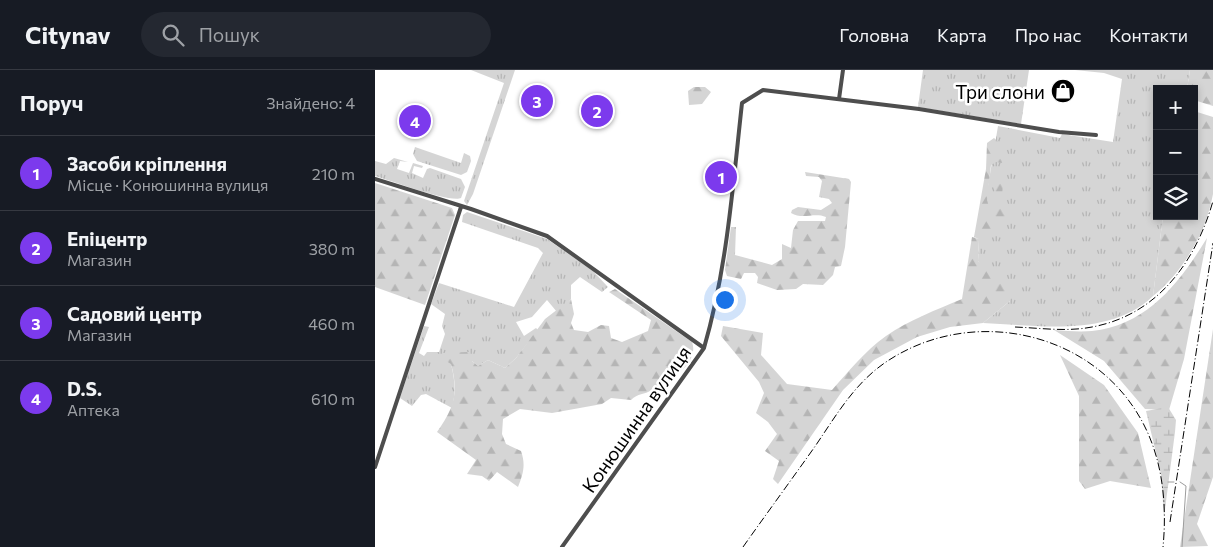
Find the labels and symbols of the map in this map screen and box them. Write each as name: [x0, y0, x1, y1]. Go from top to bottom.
shop icon: Три слони: [1050, 78, 1076, 104]
place label: Три слони: [955, 80, 1045, 103]
pin: 3: [521, 82, 553, 120]
pin: 2: [581, 92, 613, 130]
pin: 4: [399, 102, 431, 140]
pin: 1: [705, 158, 737, 196]
your location: [712, 287, 738, 313]
street label: Конюшинна вулиця: [577, 341, 695, 497]

